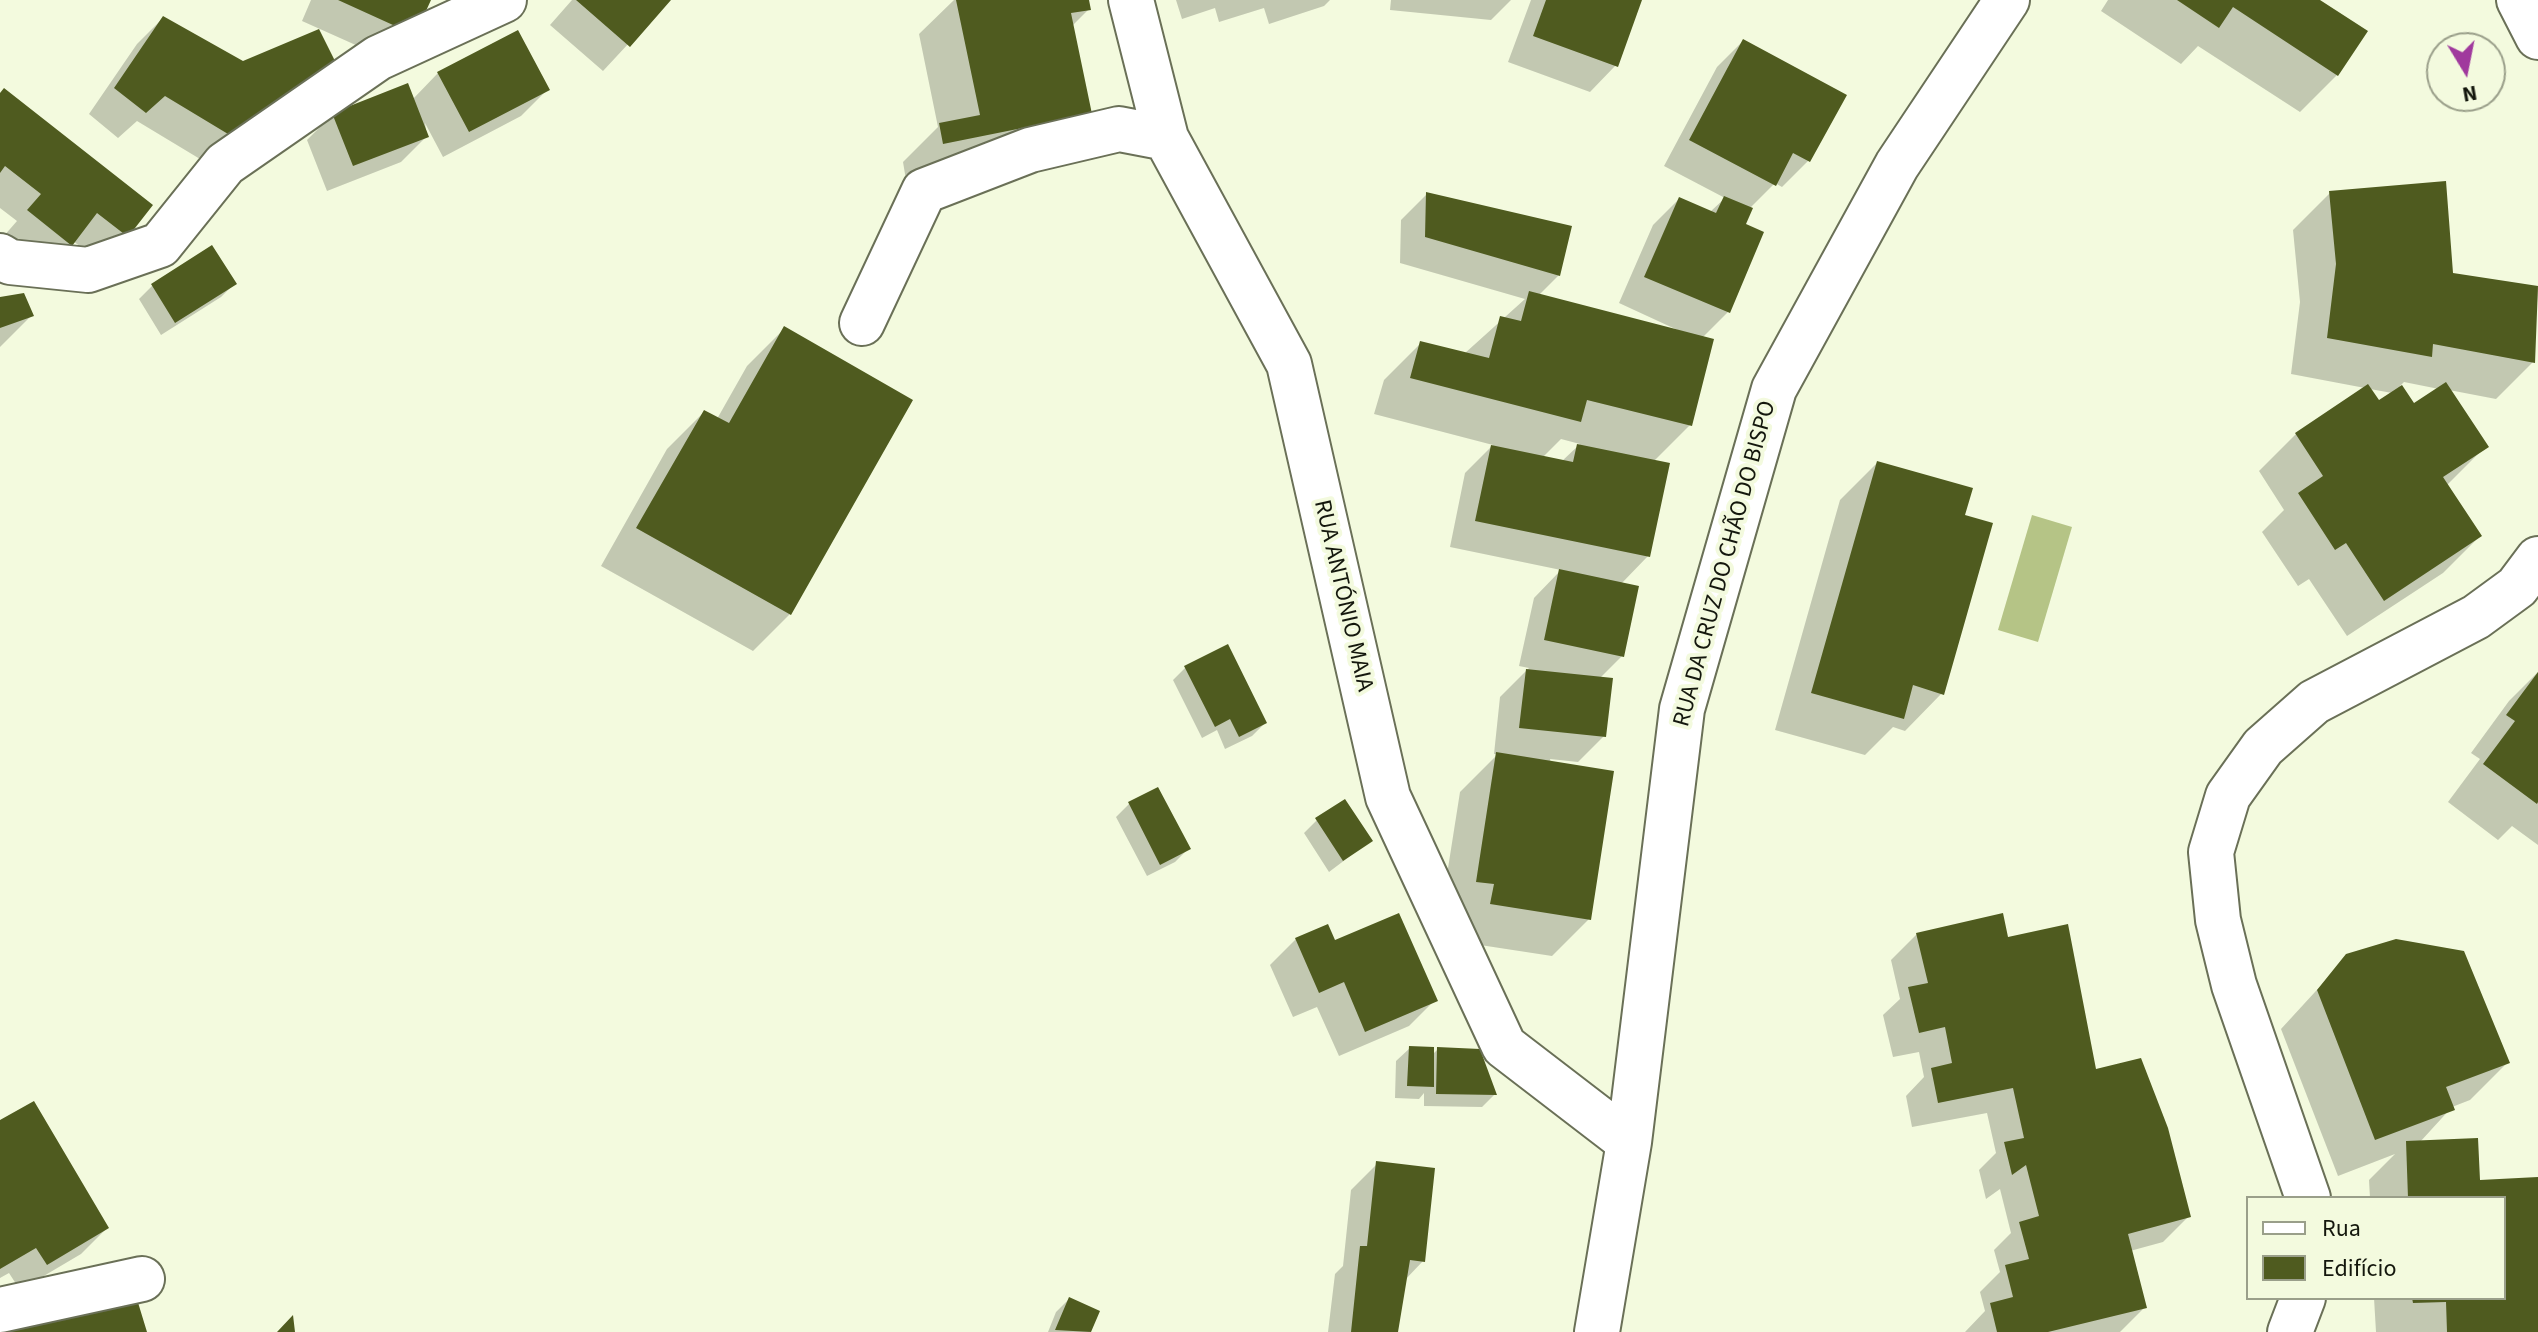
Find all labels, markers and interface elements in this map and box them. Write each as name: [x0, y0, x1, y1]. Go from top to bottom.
north arrow: [2426, 32, 2506, 112]
text: N: [2460, 77, 2480, 111]
street label: RUA DA CRUZ DO CHÃO DO BISPO: [1669, 398, 1783, 730]
street label: RUA ANTÓNIO MAIA: [1306, 497, 1378, 695]
legend: [2246, 1196, 2506, 1300]
text: Rua: [2322, 1211, 2361, 1246]
text: Edifício: [2322, 1251, 2396, 1286]

